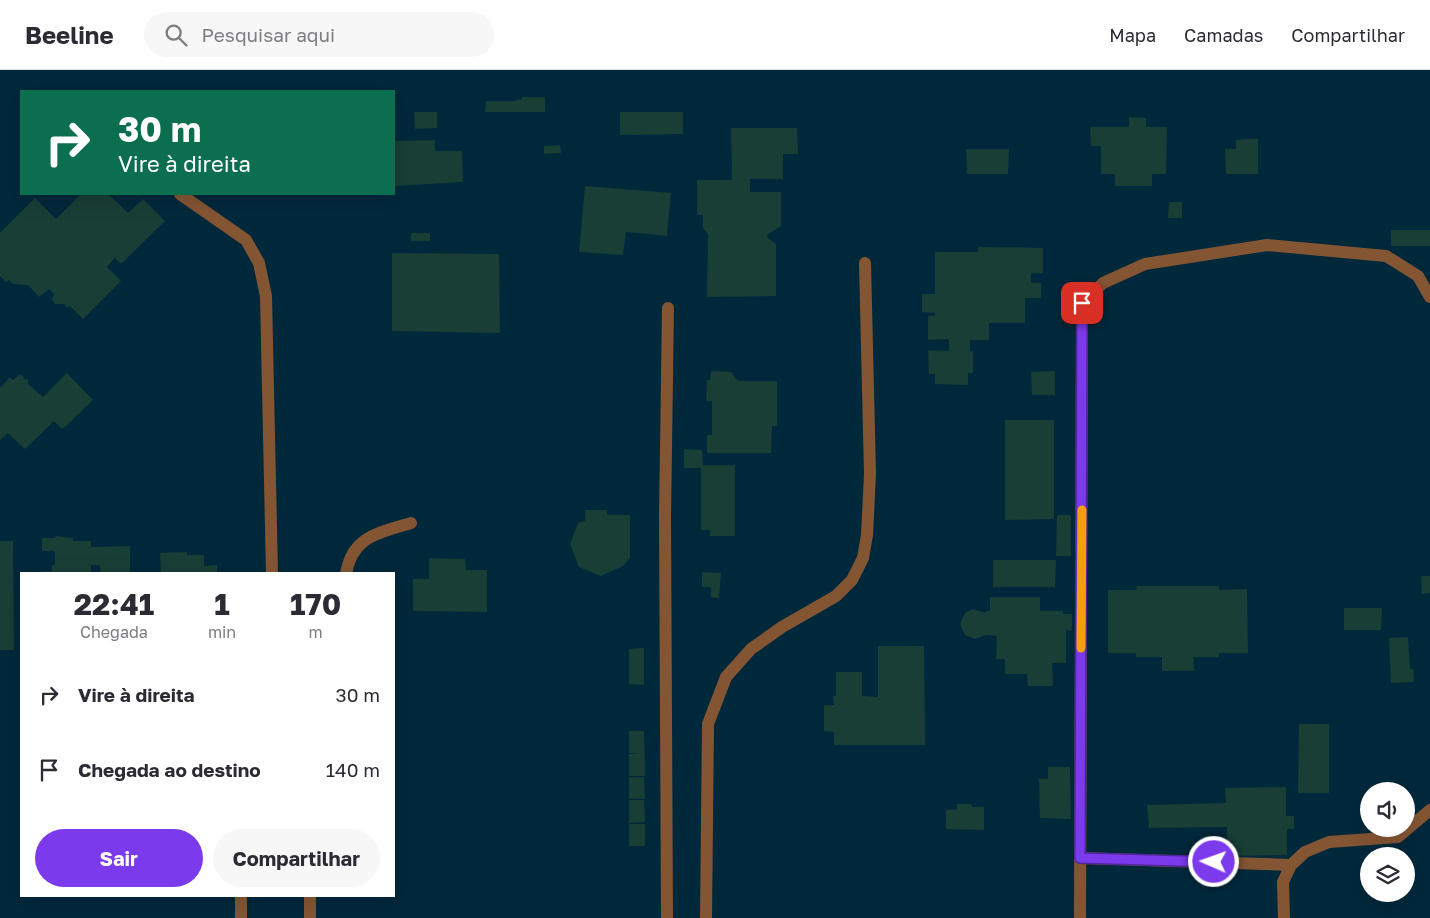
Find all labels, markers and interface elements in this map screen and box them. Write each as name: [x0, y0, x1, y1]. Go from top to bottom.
search box: [144, 12, 494, 57]
text: Beeline: [25, 20, 114, 49]
icon: search: [162, 21, 190, 49]
text: Pesquisar aqui: [202, 23, 335, 46]
text: Mapa: [1109, 24, 1156, 46]
text: Camadas: [1184, 24, 1263, 46]
text: Compartilhar: [1291, 24, 1405, 46]
text: 30 m: [118, 108, 201, 150]
icon: right: [35, 110, 100, 175]
text: Vire à direita: [118, 150, 251, 177]
pin: [1061, 282, 1103, 324]
icon: arrive: [1068, 289, 1096, 317]
text: 22:41: [74, 586, 154, 622]
text: 1: [214, 586, 230, 622]
text: 170: [290, 586, 341, 622]
text: Chegada: [80, 622, 148, 642]
text: min: [208, 622, 236, 642]
text: m: [308, 622, 323, 642]
icon: right: [35, 681, 63, 709]
text: Vire à direita: [78, 683, 195, 706]
text: 30 m: [336, 683, 380, 706]
icon: arrive: [35, 756, 63, 784]
text: Chegada ao destino: [78, 758, 261, 781]
text: 140 m: [326, 758, 380, 781]
map controls: [1360, 782, 1415, 902]
button: sound: [1360, 782, 1415, 837]
button: Sair: [35, 829, 203, 887]
button: Compartilhar: [213, 829, 380, 887]
position arrow: [1187, 835, 1239, 887]
button: layers: [1360, 847, 1415, 902]

